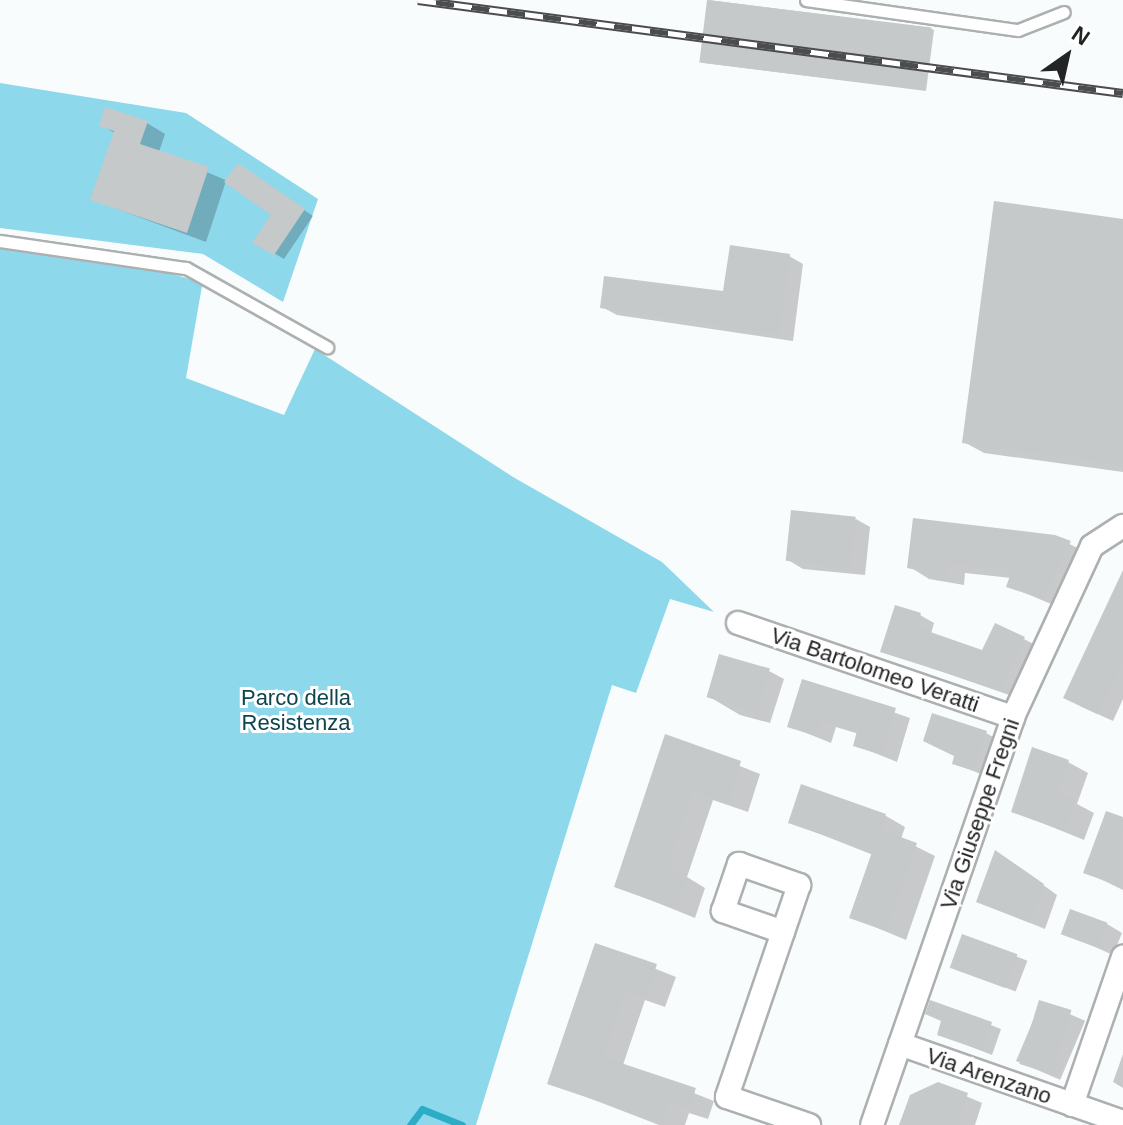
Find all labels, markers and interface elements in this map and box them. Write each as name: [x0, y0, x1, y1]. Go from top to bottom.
north arrow: [1027, 16, 1107, 96]
text: N: [1067, 21, 1094, 50]
street label: Via Bartolomeo Veratti: [767, 622, 983, 718]
park label: Parco della Resistenza: [241, 684, 351, 736]
street label: Via Giuseppe Fregni: [935, 715, 1025, 913]
street label: Via Arenzano: [922, 1042, 1056, 1110]

